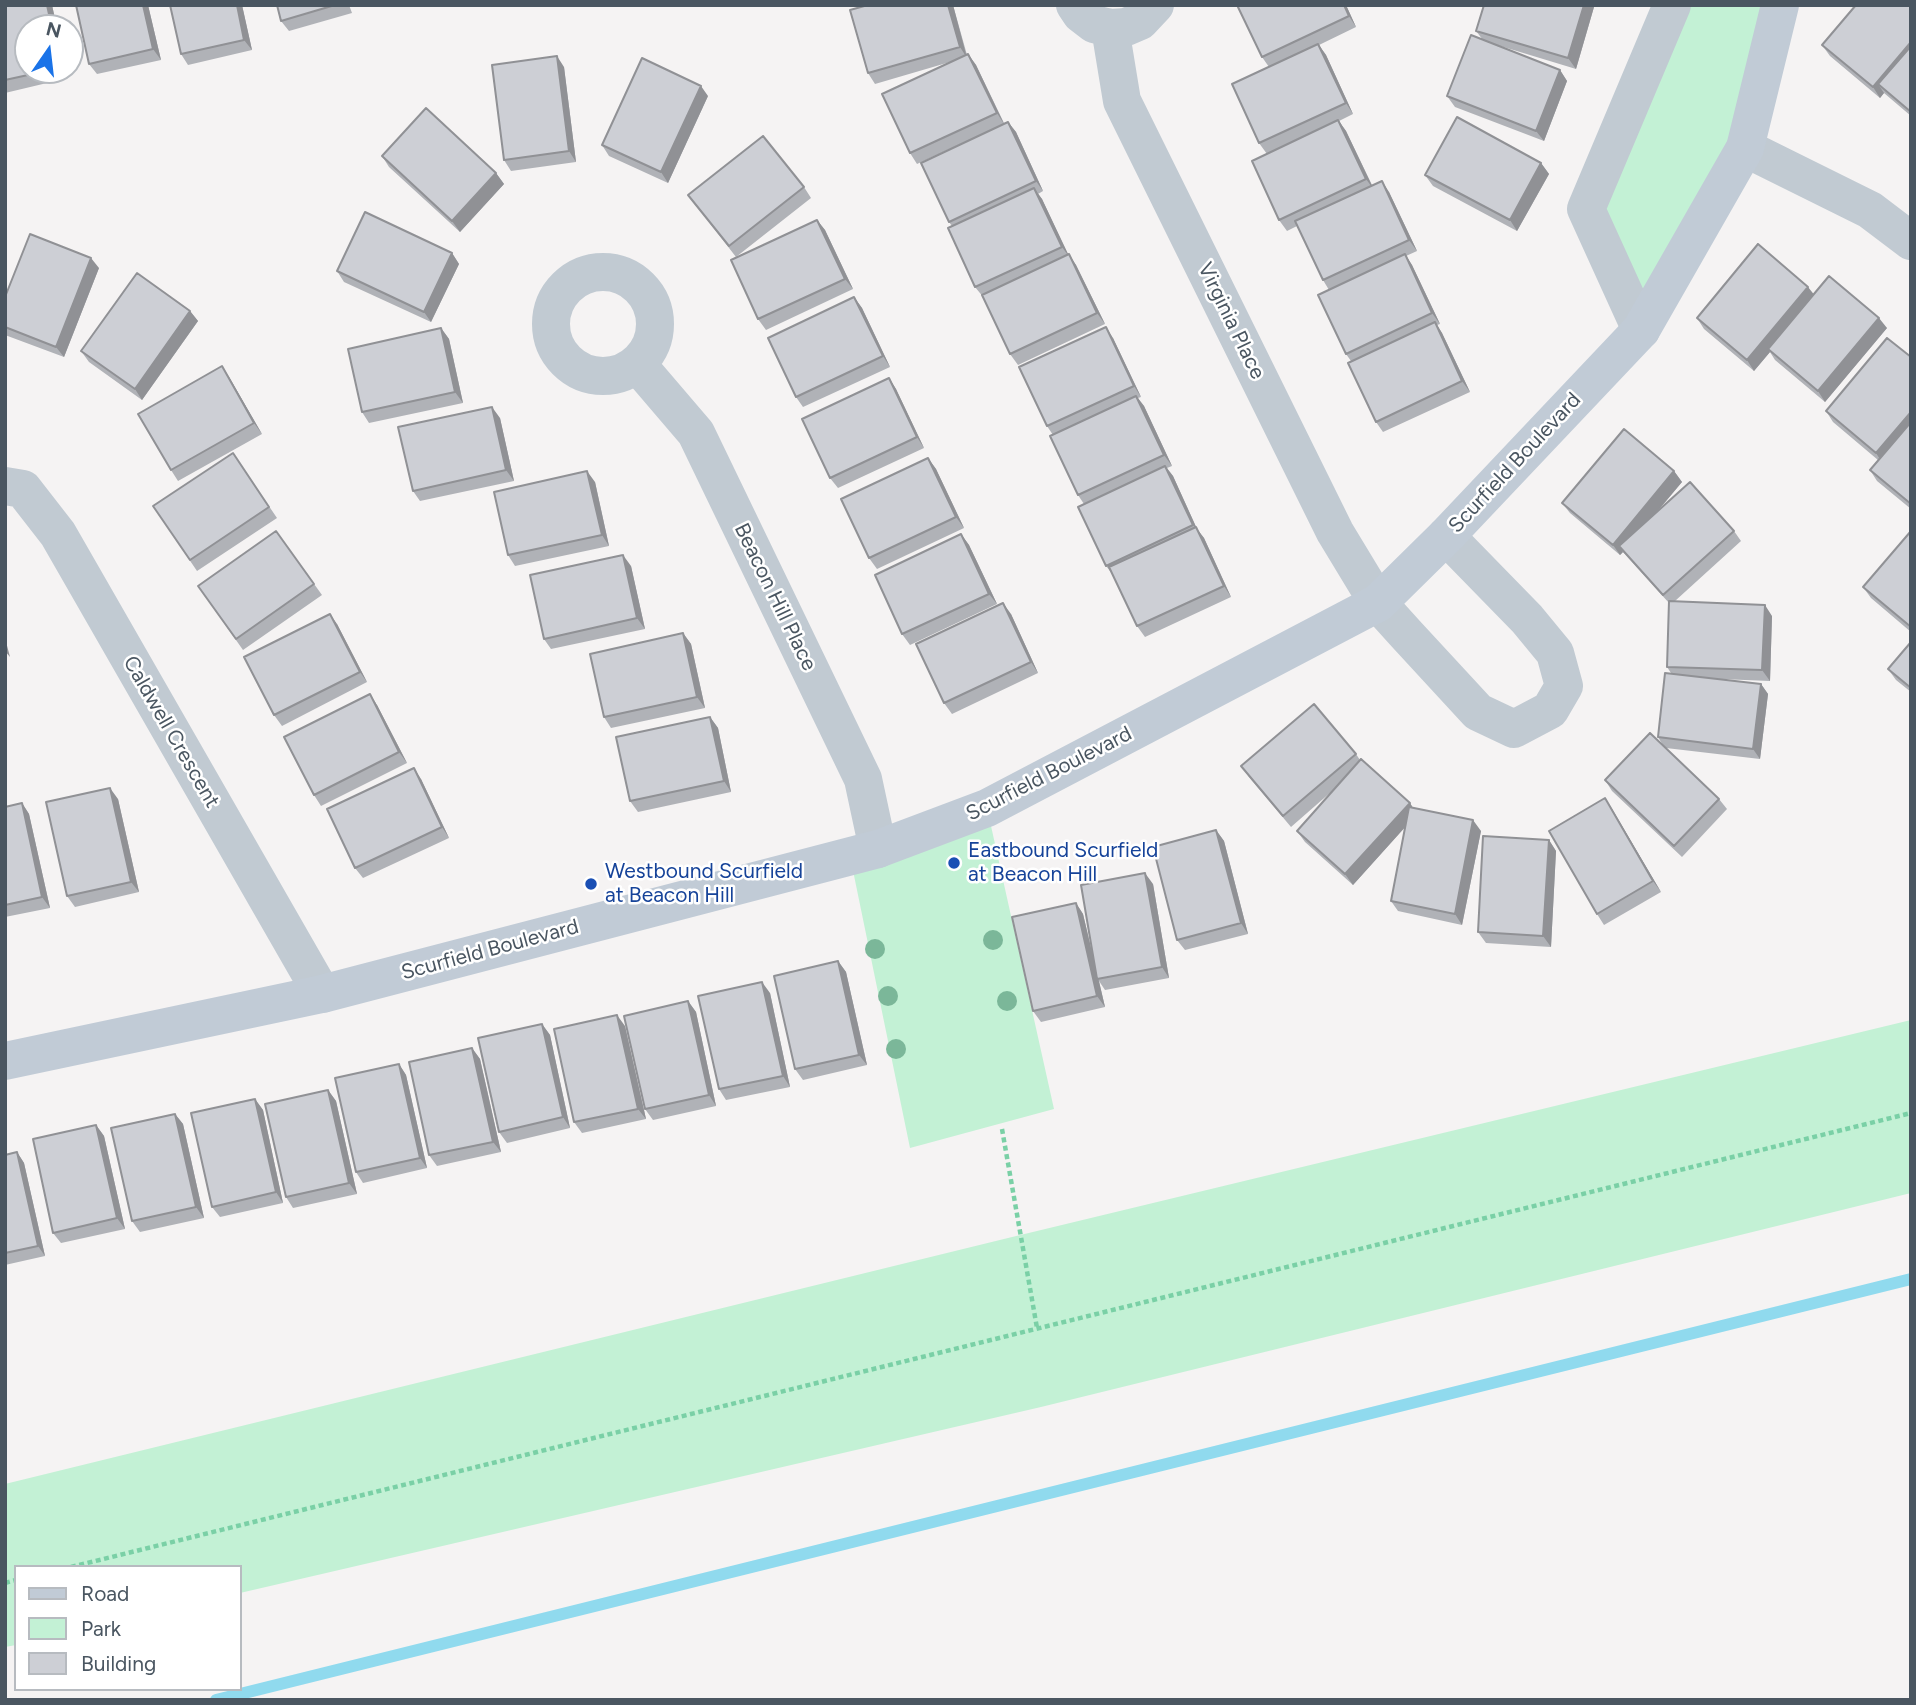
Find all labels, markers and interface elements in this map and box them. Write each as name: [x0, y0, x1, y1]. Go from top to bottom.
north arrow: [14, 14, 84, 84]
text: N: [44, 17, 64, 43]
street label: Virginia Place: [1192, 259, 1270, 383]
street label: Scurfield Boulevard: [1444, 388, 1586, 538]
street label: Beacon Hill Place: [728, 519, 822, 675]
street label: Caldwell Crescent: [117, 652, 225, 812]
street label: Scurfield Boulevard: [962, 721, 1136, 827]
place label: Eastbound Scurfield at Beacon Hill: [968, 838, 1158, 888]
marker: Eastbound Scurfield at Beacon Hill: [946, 855, 962, 871]
place label: Westbound Scurfield at Beacon Hill: [605, 859, 803, 909]
marker: Westbound Scurfield at Beacon Hill: [583, 876, 599, 892]
street label: Scurfield Boulevard: [399, 914, 581, 986]
legend: [14, 1565, 242, 1691]
text: Road: [81, 1581, 129, 1606]
text: Park: [81, 1616, 121, 1641]
text: Building: [81, 1651, 156, 1676]

